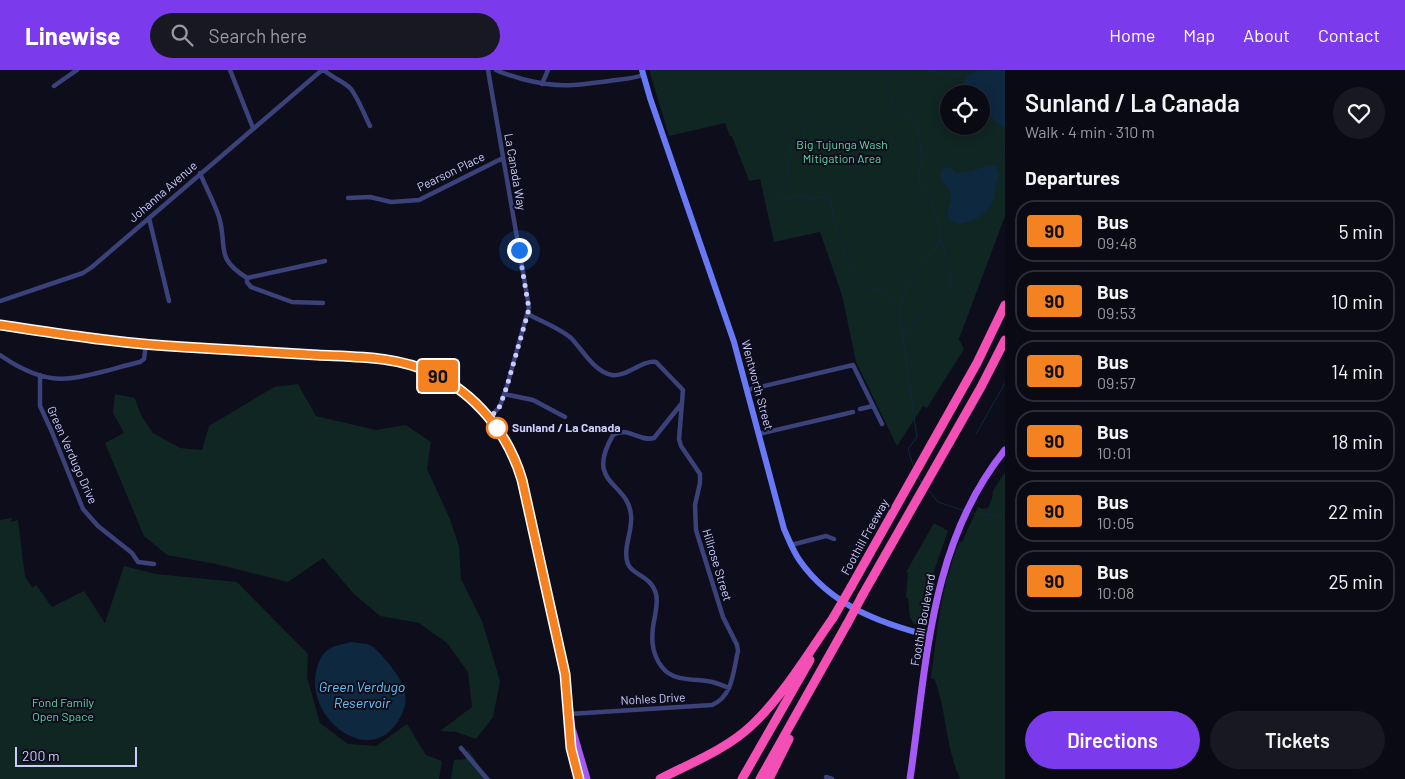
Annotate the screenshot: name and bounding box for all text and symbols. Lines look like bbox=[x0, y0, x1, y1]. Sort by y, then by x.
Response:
search box bbox=[150, 13, 500, 58]
text: Linewise bbox=[25, 21, 120, 50]
icon: search bbox=[168, 21, 196, 49]
text: Search here bbox=[208, 24, 307, 47]
text: Home bbox=[1109, 24, 1155, 46]
text: Map bbox=[1183, 24, 1215, 46]
text: About bbox=[1243, 24, 1290, 46]
text: Contact bbox=[1318, 24, 1380, 46]
map controls bbox=[940, 85, 990, 135]
button: locate bbox=[940, 85, 990, 135]
button: heart bbox=[1333, 87, 1385, 139]
text: Sunland / La Canada bbox=[1025, 88, 1240, 117]
text: Walk · 4 min · 310 m bbox=[1025, 122, 1155, 141]
street label: La Canada Way bbox=[502, 132, 530, 212]
park label: Big Tujunga Wash Mitigation Area bbox=[796, 137, 888, 165]
street label: Pearson Place bbox=[414, 149, 487, 193]
street label: Johanna Avenue bbox=[125, 158, 199, 225]
text: Departures bbox=[1025, 166, 1120, 189]
text: Bus bbox=[1097, 210, 1129, 233]
text: 90 bbox=[1045, 220, 1064, 242]
text: 5 min bbox=[1339, 220, 1383, 243]
text: 09:48 bbox=[1097, 233, 1137, 252]
your location bbox=[507, 238, 532, 263]
text: Bus bbox=[1097, 280, 1129, 303]
text: 90 bbox=[1045, 290, 1064, 312]
text: 10 min bbox=[1331, 290, 1383, 313]
text: 09:53 bbox=[1097, 303, 1136, 322]
street label: Wentworth Street bbox=[739, 338, 777, 431]
text: Bus bbox=[1097, 350, 1129, 373]
line badge: 90 bbox=[416, 360, 460, 392]
text: 90 bbox=[1045, 360, 1064, 382]
text: 14 min bbox=[1331, 360, 1383, 383]
text: 90 bbox=[428, 365, 448, 387]
text: 09:57 bbox=[1097, 373, 1136, 392]
street label: Green Verdugo Drive bbox=[45, 404, 101, 506]
marker: Sunland / La Canada bbox=[486, 417, 508, 439]
place label: Sunland / La Canada bbox=[512, 420, 621, 434]
text: Bus bbox=[1097, 420, 1129, 443]
text: 90 bbox=[1045, 430, 1064, 452]
text: 18 min bbox=[1332, 430, 1383, 453]
text: 10:01 bbox=[1097, 443, 1131, 462]
text: Bus bbox=[1097, 490, 1129, 513]
street label: Foothill Freeway bbox=[837, 496, 891, 577]
text: 90 bbox=[1045, 500, 1064, 522]
text: 22 min bbox=[1328, 500, 1383, 523]
text: 10:05 bbox=[1097, 513, 1134, 532]
street label: Hillrose Street bbox=[700, 527, 736, 602]
text: Bus bbox=[1097, 560, 1129, 583]
text: 90 bbox=[1045, 570, 1064, 592]
text: 25 min bbox=[1328, 570, 1383, 593]
street label: Foothill Boulevard bbox=[907, 573, 937, 667]
text: 10:08 bbox=[1097, 583, 1134, 602]
water label: Green Verdugo Reservoir bbox=[319, 678, 405, 711]
street label: Nohles Drive bbox=[620, 689, 686, 707]
park label: Fond Family Open Space bbox=[32, 695, 94, 723]
button: Directions bbox=[1025, 711, 1200, 769]
button: Tickets bbox=[1210, 711, 1385, 769]
scale bar bbox=[15, 744, 138, 767]
text: 200 m bbox=[22, 747, 60, 764]

